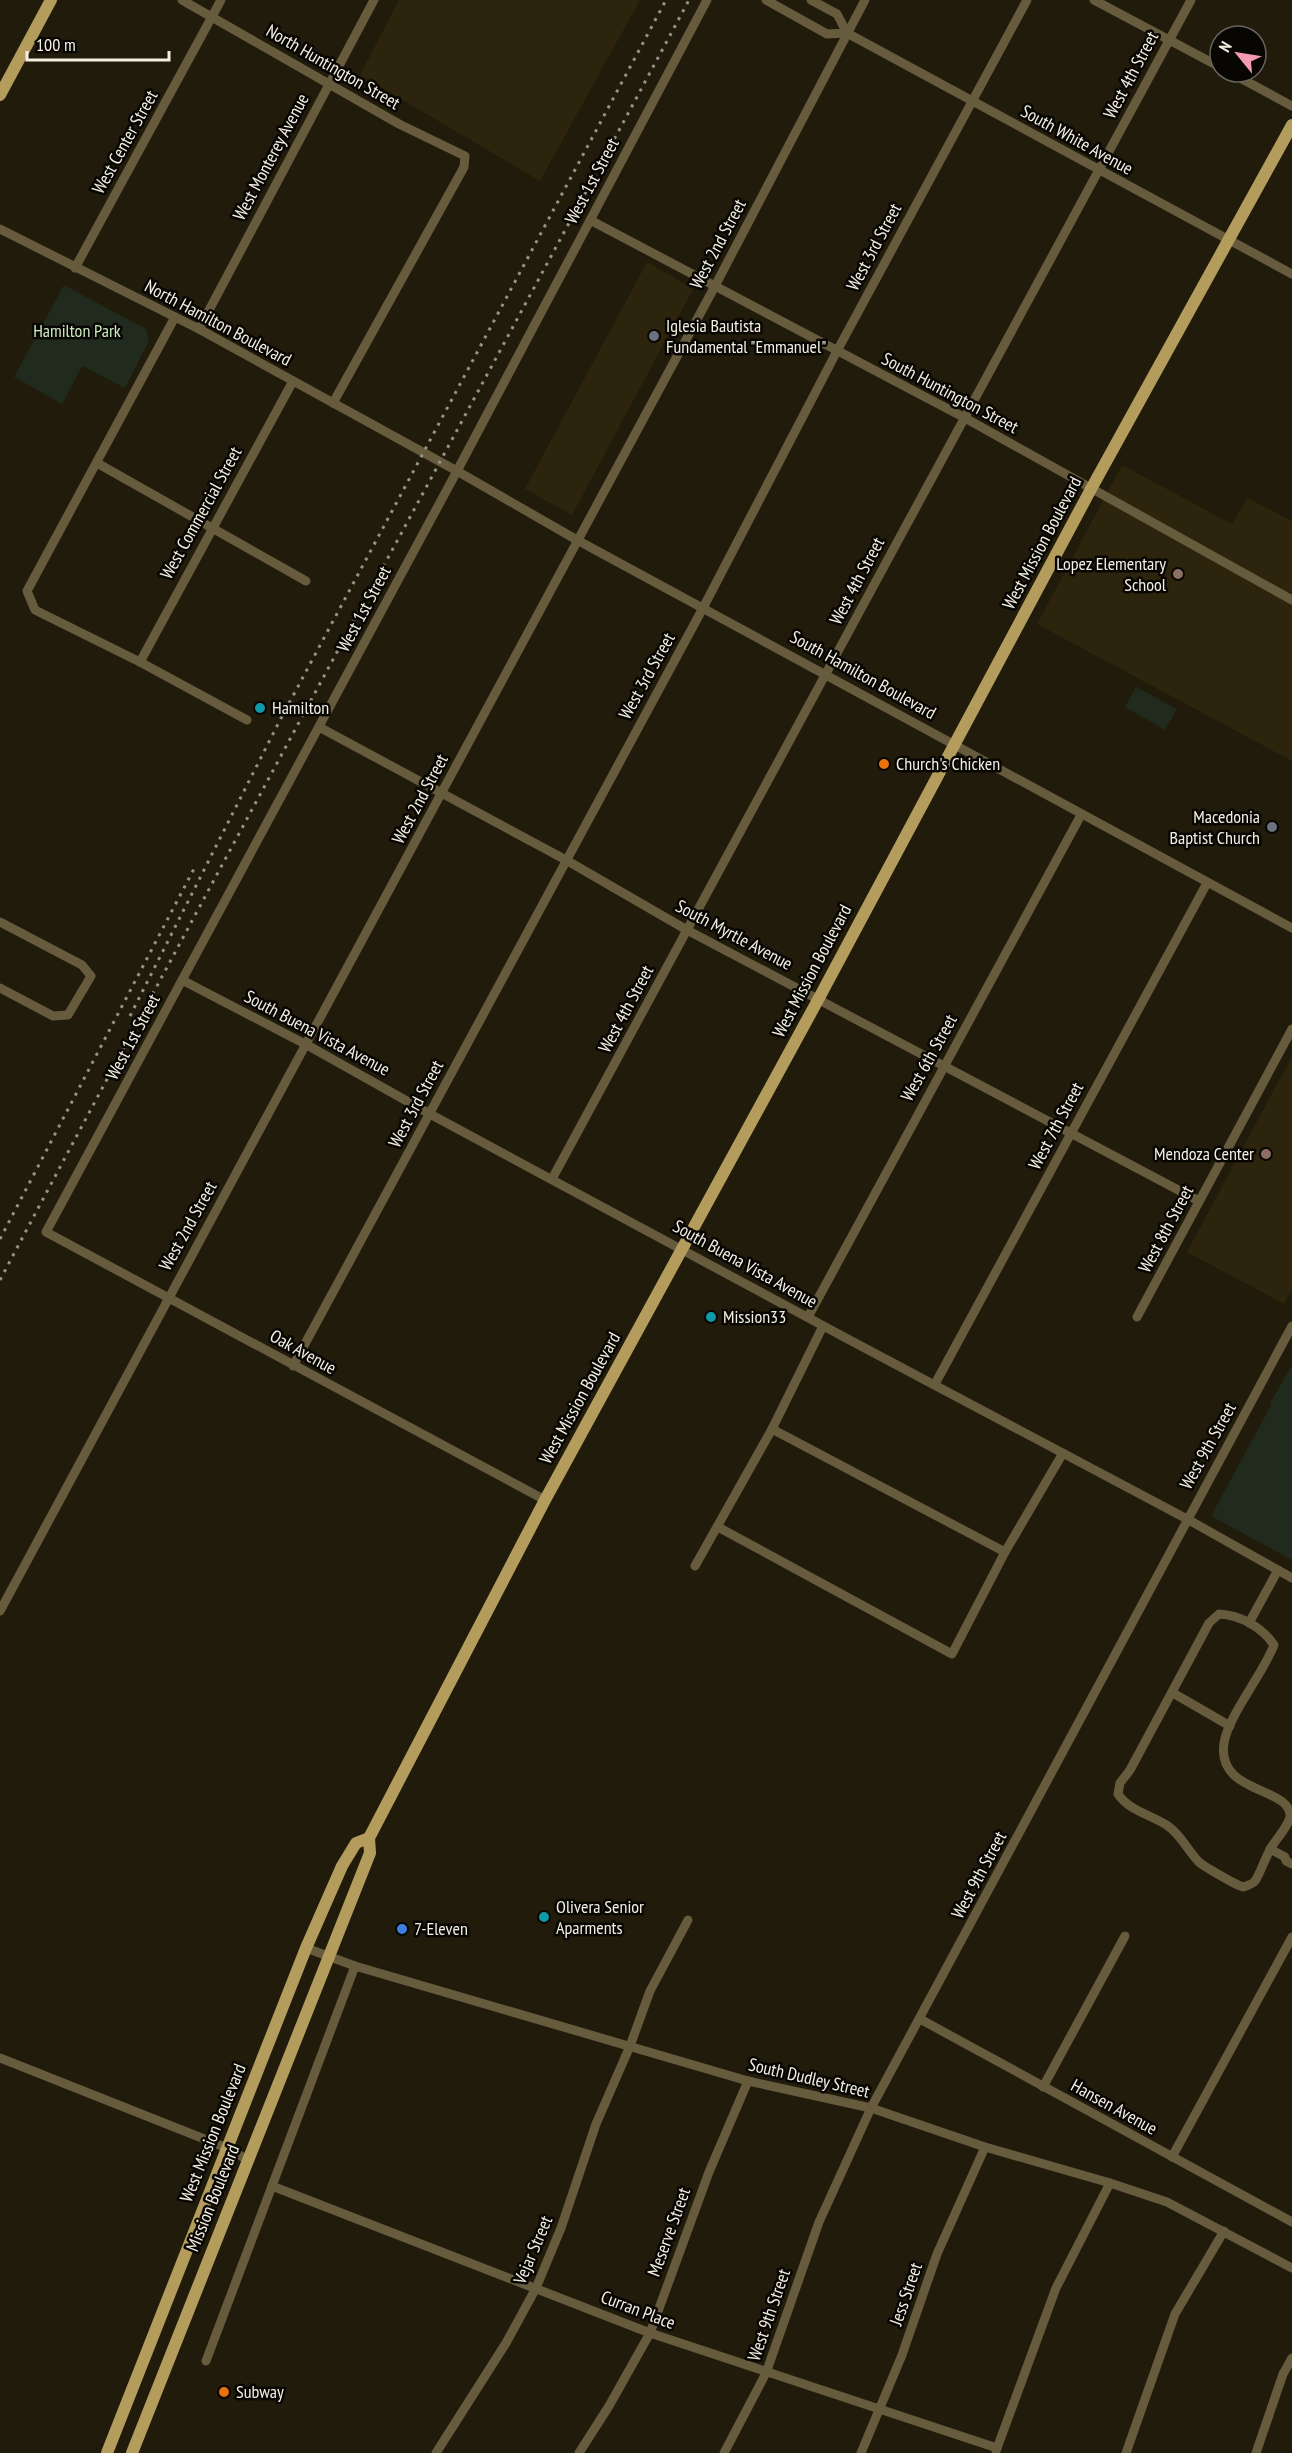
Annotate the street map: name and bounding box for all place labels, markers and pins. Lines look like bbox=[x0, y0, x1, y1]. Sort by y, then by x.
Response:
place label: Iglesia Bautista Fundamental "Emmanuel" bbox=[666, 314, 826, 358]
marker: Iglesia Bautista Fundamental "Emmanuel" bbox=[647, 329, 661, 343]
place label: Lopez Elementary School bbox=[1056, 552, 1167, 596]
marker: Lopez Elementary School bbox=[1171, 567, 1185, 581]
place label: Hamilton bbox=[272, 696, 329, 719]
marker: Hamilton bbox=[253, 701, 267, 715]
place label: Church's Chicken bbox=[896, 752, 1000, 775]
marker: Church's Chicken bbox=[877, 757, 891, 771]
place label: Macedonia Baptist Church bbox=[1170, 805, 1260, 849]
marker: Macedonia Baptist Church bbox=[1265, 820, 1279, 834]
place label: Mendoza Center bbox=[1154, 1142, 1254, 1165]
marker: Mendoza Center bbox=[1259, 1147, 1273, 1161]
place label: Mission33 bbox=[723, 1305, 786, 1328]
marker: Mission33 bbox=[704, 1310, 718, 1324]
place label: Olivera Senior Aparments bbox=[556, 1895, 644, 1939]
marker: Olivera Senior Aparments bbox=[537, 1910, 551, 1924]
place label: 7-Eleven bbox=[414, 1917, 468, 1940]
marker: 7-Eleven bbox=[395, 1922, 409, 1936]
place label: Subway bbox=[236, 2380, 284, 2403]
marker: Subway bbox=[217, 2385, 231, 2399]

